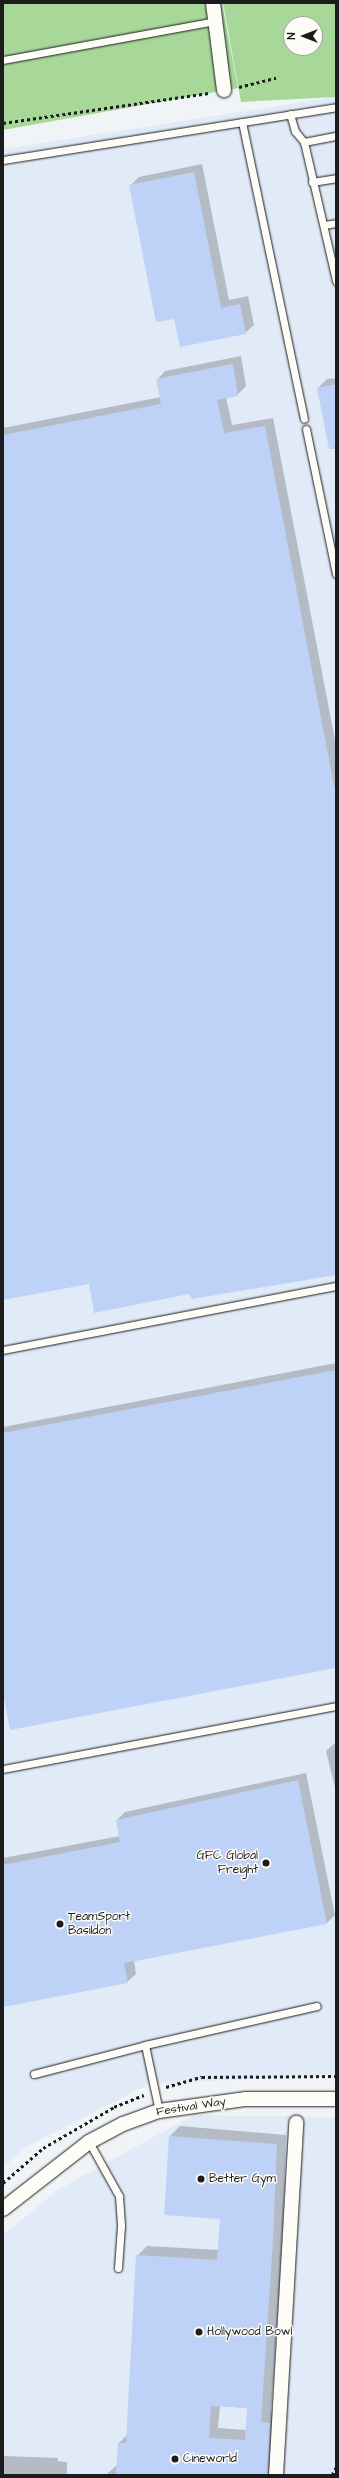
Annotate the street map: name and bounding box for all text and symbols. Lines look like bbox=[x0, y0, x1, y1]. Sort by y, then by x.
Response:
north arrow bbox=[283, 16, 323, 56]
text: N bbox=[284, 33, 299, 39]
place label: GFC Global Freight bbox=[196, 1849, 258, 1877]
marker: GFC Global Freight bbox=[261, 1858, 271, 1868]
place label: TeamSport Basildon bbox=[68, 1910, 130, 1938]
marker: TeamSport Basildon bbox=[55, 1919, 65, 1929]
street label: Festival Way bbox=[155, 2094, 227, 2120]
place label: Better Gym bbox=[209, 2172, 276, 2186]
marker: Better Gym bbox=[196, 2174, 206, 2184]
place label: Hollywood Bowl bbox=[207, 2325, 292, 2339]
marker: Hollywood Bowl bbox=[194, 2327, 204, 2337]
place label: Cineworld bbox=[183, 2452, 237, 2466]
marker: Cineworld bbox=[170, 2454, 180, 2464]

